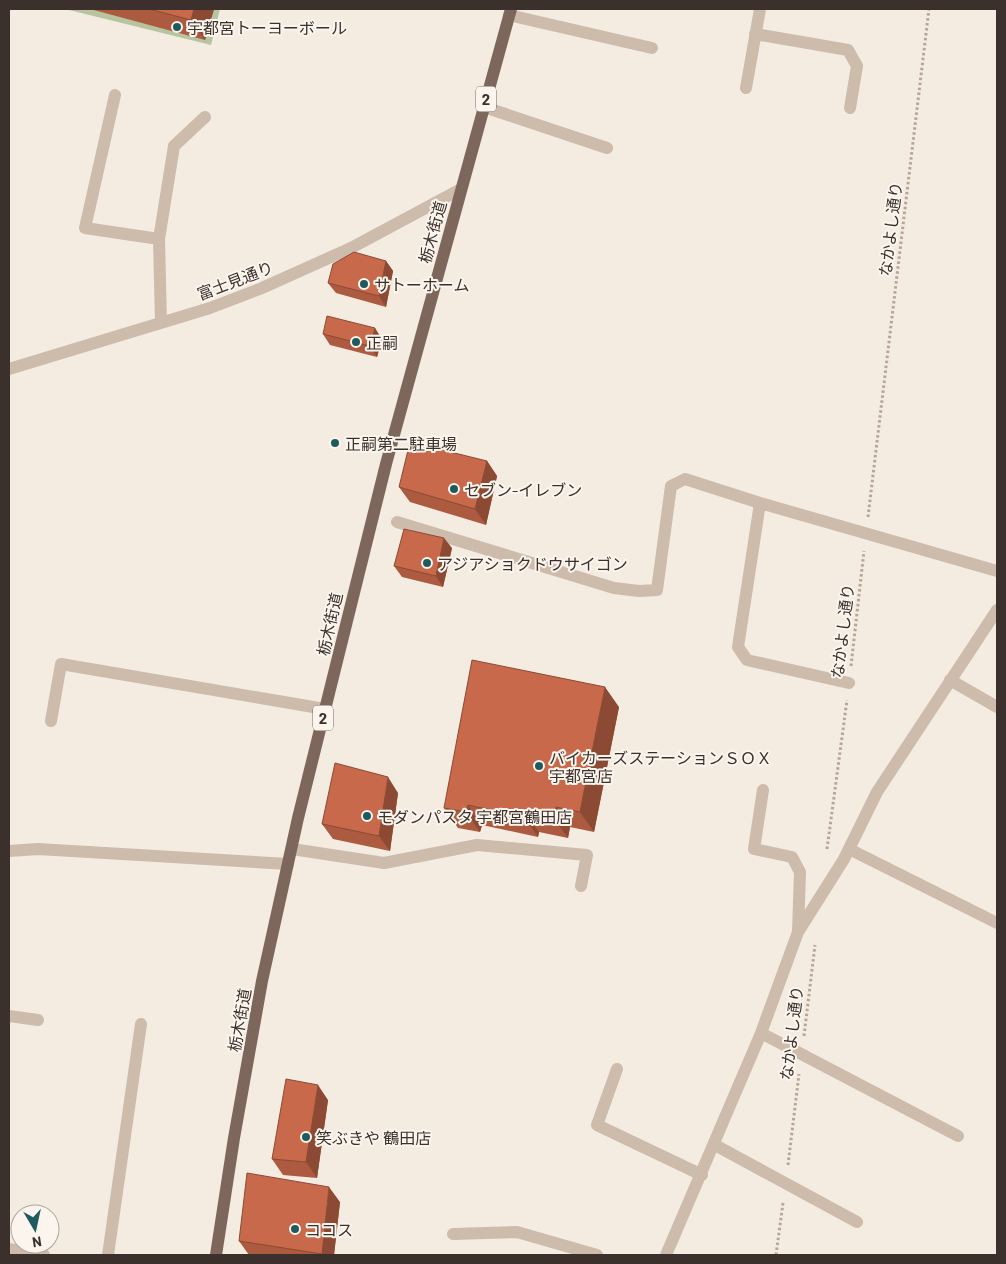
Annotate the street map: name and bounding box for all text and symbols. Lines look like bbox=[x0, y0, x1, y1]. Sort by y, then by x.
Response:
place label: 宇都宮トーヨーボール bbox=[187, 18, 347, 37]
marker: 宇都宮トーヨーボール bbox=[171, 21, 183, 33]
road number: 2 bbox=[476, 86, 496, 112]
street label: なかよし通り bbox=[875, 181, 905, 277]
street label: 栃木街道 bbox=[415, 199, 449, 265]
street label: 富士見通り bbox=[194, 257, 276, 303]
place label: サトーホーム bbox=[374, 275, 470, 294]
marker: サトーホーム bbox=[358, 278, 370, 290]
place label: 正嗣 bbox=[366, 333, 398, 352]
marker: 正嗣 bbox=[350, 336, 362, 348]
place label: 正嗣第二駐車場 bbox=[345, 434, 457, 453]
marker: 正嗣第二駐車場 bbox=[329, 437, 341, 449]
place label: セブン-イレブン bbox=[464, 480, 582, 499]
marker: セブン-イレブン bbox=[448, 483, 460, 495]
place label: アジアショクドウサイゴン bbox=[437, 554, 628, 573]
marker: アジアショクドウサイゴン bbox=[421, 557, 433, 569]
street label: なかよし通り bbox=[827, 583, 857, 679]
street label: 栃木街道 bbox=[313, 591, 345, 657]
road number: 2 bbox=[313, 706, 333, 730]
place label: バイカーズステーションＳＯＸ 宇都宮店 bbox=[549, 748, 772, 785]
marker: バイカーズステーションＳＯＸ 宇都宮店 bbox=[533, 760, 545, 772]
place label: モダンパスタ 宇都宮鶴田店 bbox=[377, 807, 572, 826]
marker: モダンパスタ 宇都宮鶴田店 bbox=[361, 810, 373, 822]
street label: なかよし通り bbox=[776, 985, 806, 1081]
street label: 栃木街道 bbox=[224, 987, 254, 1053]
place label: 笑ぶきや 鶴田店 bbox=[316, 1128, 431, 1147]
marker: 笑ぶきや 鶴田店 bbox=[300, 1131, 312, 1143]
north arrow bbox=[10, 1204, 60, 1254]
place label: ココス bbox=[305, 1220, 353, 1239]
marker: ココス bbox=[289, 1223, 301, 1235]
text: N bbox=[31, 1233, 43, 1251]

